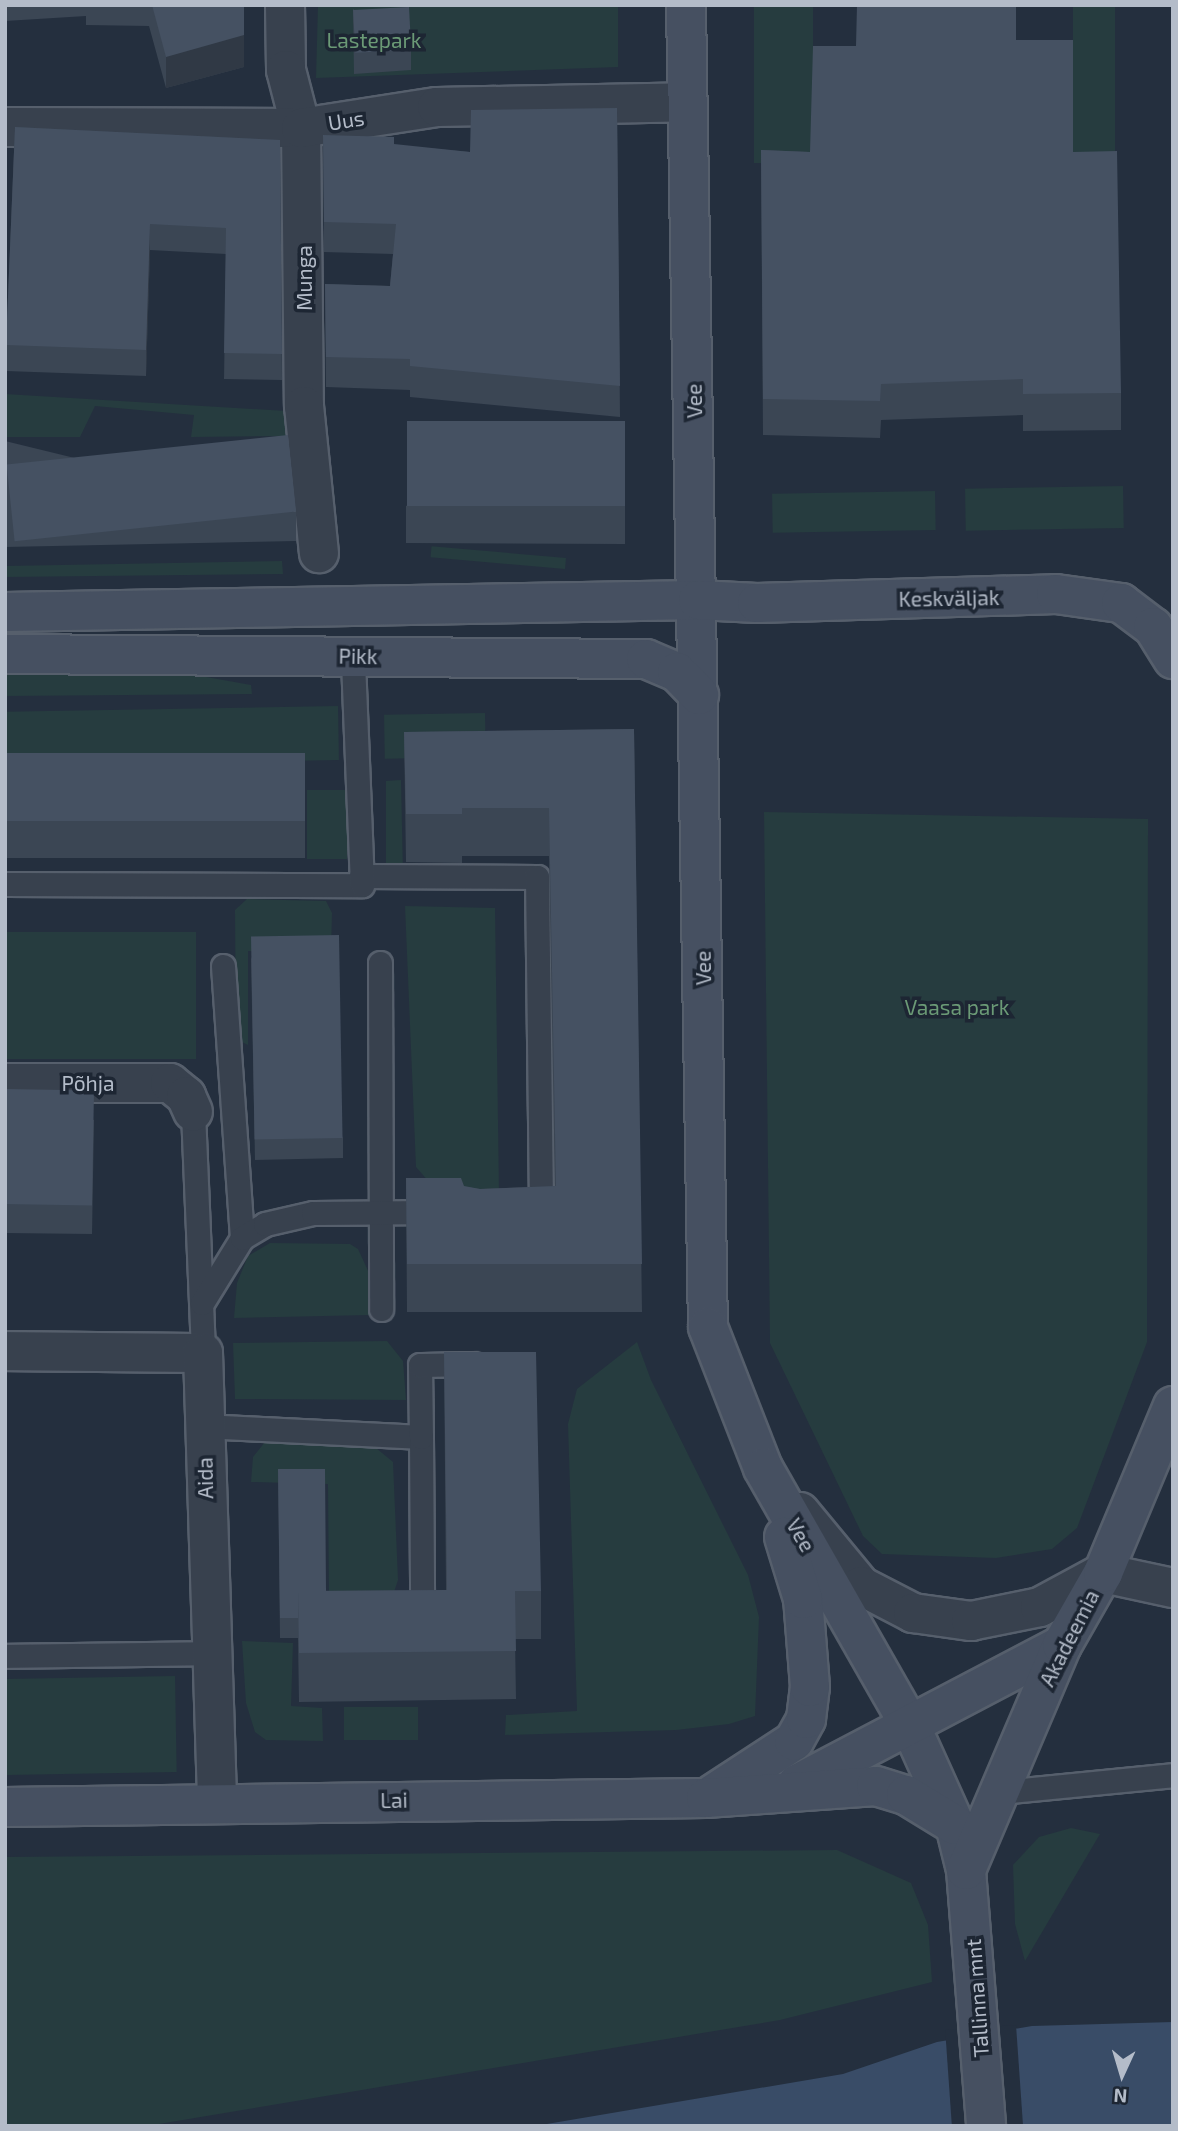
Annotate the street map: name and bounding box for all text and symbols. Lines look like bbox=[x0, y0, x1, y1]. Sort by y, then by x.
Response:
park label: Lastepark bbox=[326, 27, 422, 53]
street label: Uus bbox=[326, 105, 366, 135]
street label: Munga bbox=[291, 245, 317, 311]
street label: Vee bbox=[681, 384, 707, 418]
street label: Keskväljak bbox=[898, 585, 1000, 611]
street label: Pikk bbox=[338, 643, 378, 669]
street label: Vee bbox=[690, 951, 716, 985]
park label: Vaasa park bbox=[905, 994, 1009, 1020]
street label: Põhja bbox=[61, 1070, 115, 1096]
street label: Aida bbox=[192, 1457, 218, 1499]
street label: Vee bbox=[781, 1514, 821, 1556]
street label: Akadeemia bbox=[1034, 1586, 1104, 1690]
street label: Lai bbox=[380, 1787, 408, 1813]
street label: Tallinna mnt bbox=[960, 1938, 994, 2058]
north arrow bbox=[1087, 2040, 1157, 2110]
text: N bbox=[1113, 2084, 1128, 2108]

